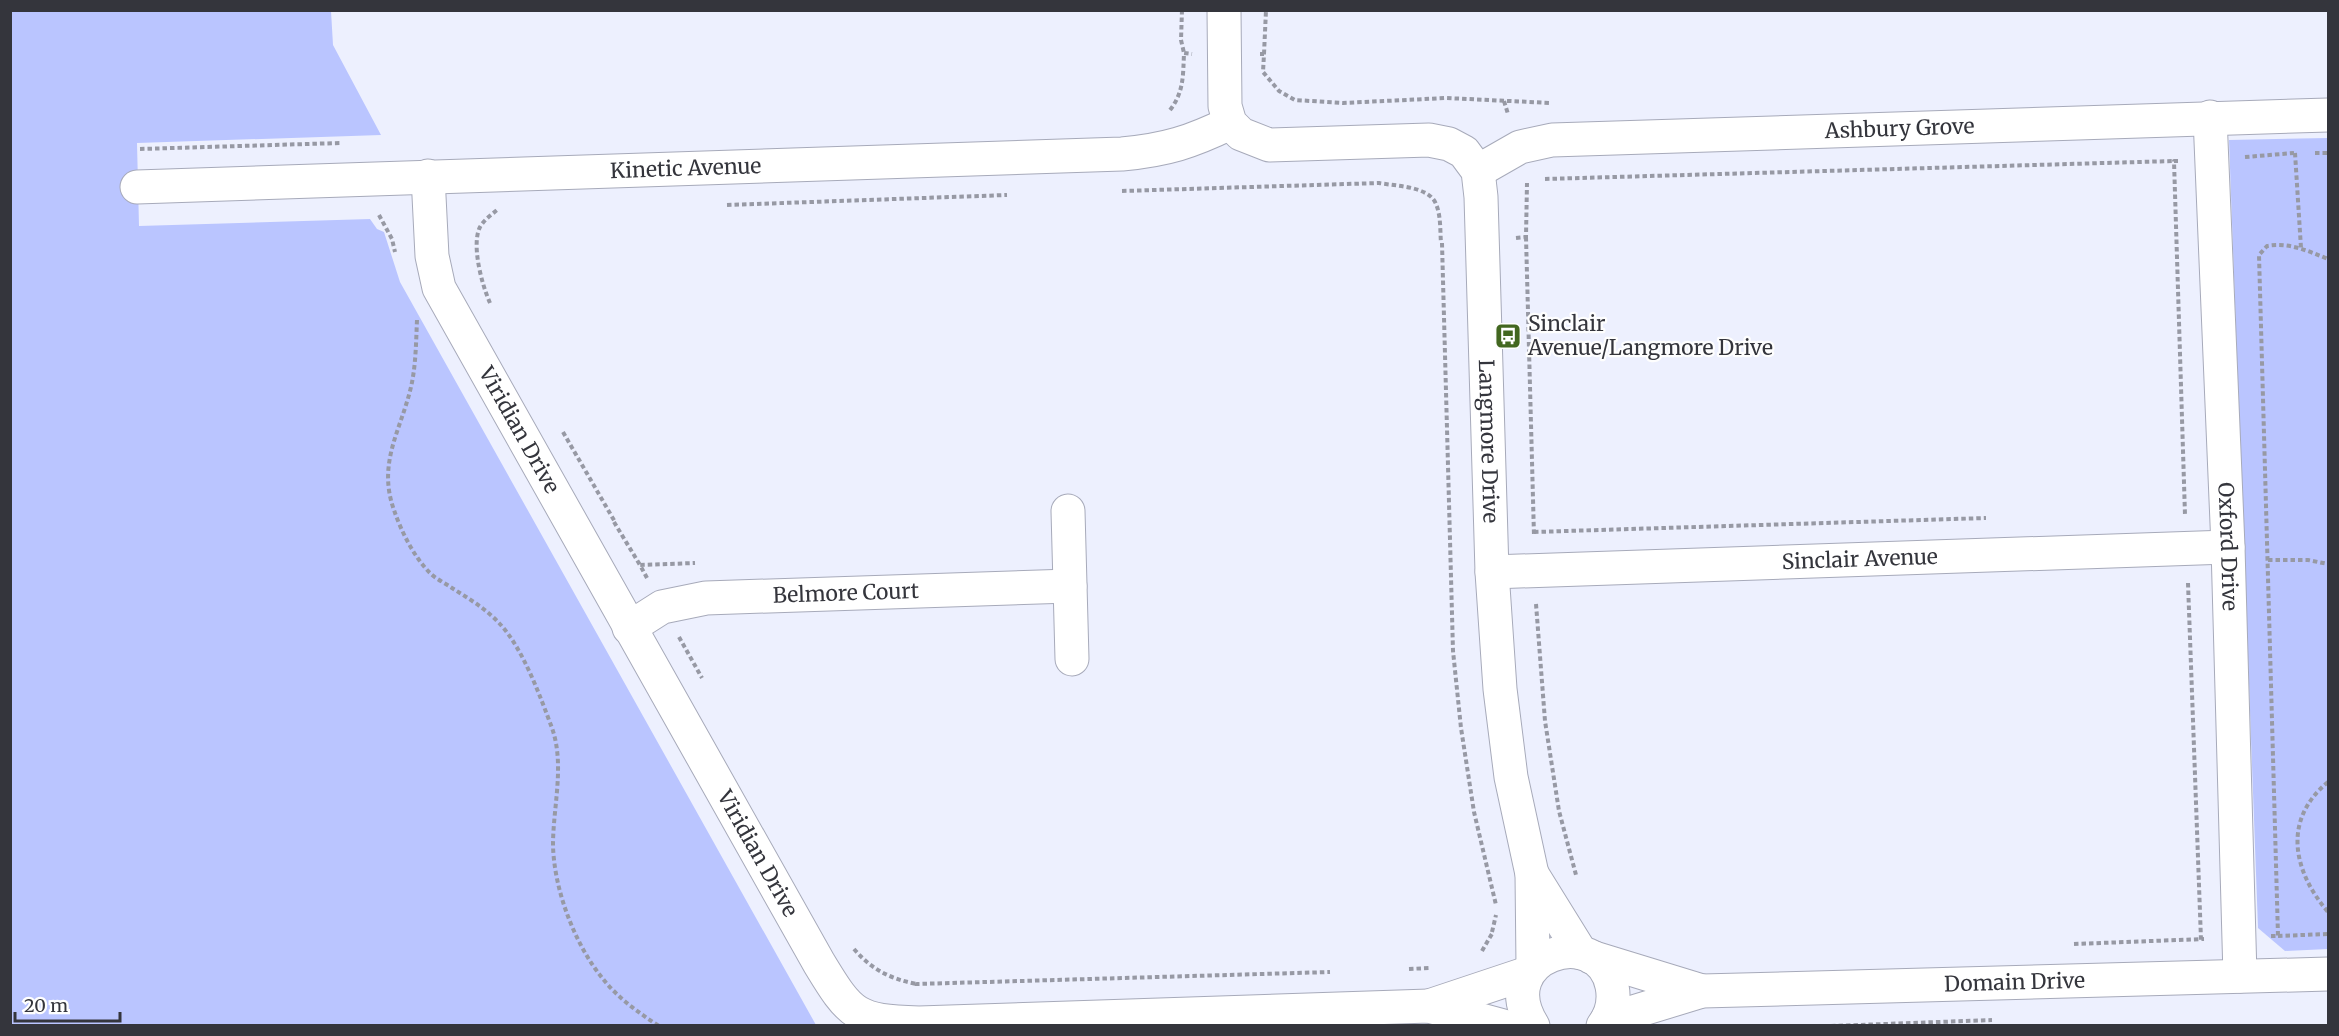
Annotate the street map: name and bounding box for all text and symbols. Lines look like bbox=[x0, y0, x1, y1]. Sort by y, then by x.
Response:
street label: Ashbury Grove bbox=[1823, 112, 1975, 144]
street label: Kinetic Avenue bbox=[610, 152, 762, 184]
place label: Sinclair Avenue/Langmore Drive bbox=[1527, 310, 1773, 361]
bus stop icon: Sinclair Avenue/Langmore Drive bbox=[1493, 321, 1523, 351]
street label: Langmore Drive bbox=[1473, 359, 1505, 524]
street label: Viridian Drive bbox=[473, 361, 566, 498]
street label: Oxford Drive bbox=[2212, 482, 2244, 611]
street label: Sinclair Avenue bbox=[1781, 543, 1938, 575]
street label: Belmore Court bbox=[772, 577, 919, 609]
street label: Viridian Drive bbox=[711, 784, 804, 922]
street label: Domain Drive bbox=[1944, 967, 2085, 997]
scale bar bbox=[15, 985, 120, 1023]
text: 20 m bbox=[24, 994, 68, 1017]

